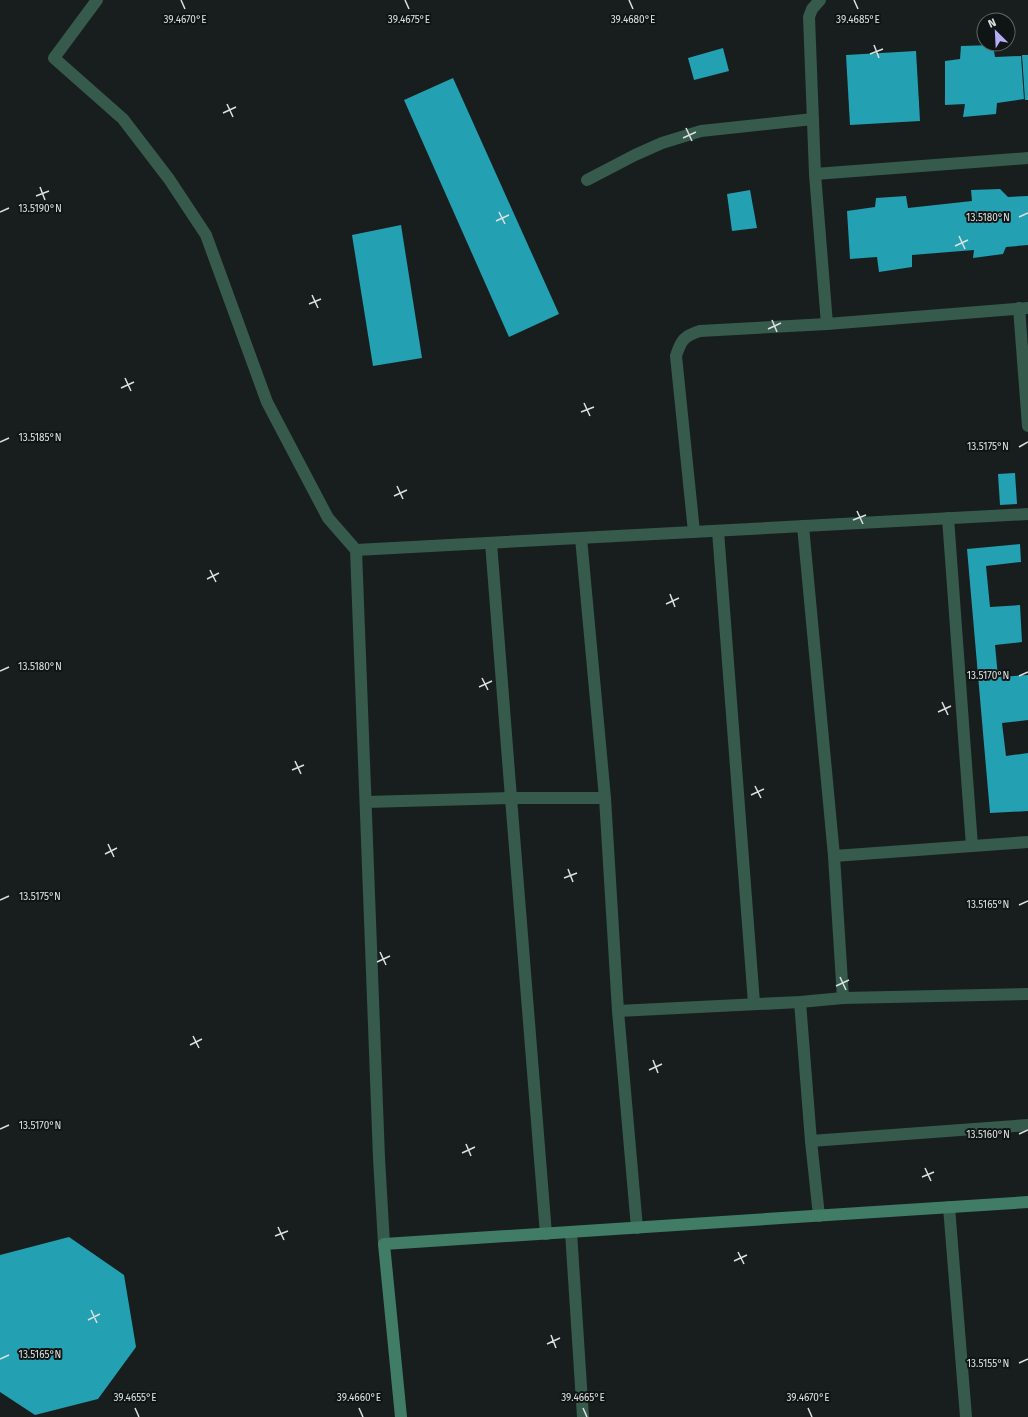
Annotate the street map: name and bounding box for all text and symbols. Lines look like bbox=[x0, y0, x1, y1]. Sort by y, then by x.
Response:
north arrow bbox=[976, 12, 1016, 52]
text: 39.4670°E bbox=[163, 14, 207, 26]
text: 39.4675°E bbox=[388, 14, 430, 26]
text: 39.4680°E bbox=[611, 14, 655, 26]
text: 39.4685°E bbox=[836, 14, 880, 26]
text: N bbox=[986, 16, 998, 31]
text: 13.5190°N bbox=[18, 203, 62, 215]
text: 13.5180°N bbox=[966, 212, 1010, 224]
text: 13.5185°N bbox=[18, 432, 62, 444]
text: 13.5175°N bbox=[967, 441, 1009, 453]
text: 13.5180°N bbox=[18, 661, 62, 673]
text: 13.5170°N bbox=[967, 670, 1009, 682]
text: 13.5175°N bbox=[19, 891, 61, 903]
text: 13.5165°N bbox=[967, 899, 1009, 911]
text: 13.5170°N bbox=[19, 1120, 61, 1132]
text: 13.5160°N bbox=[966, 1129, 1010, 1141]
text: 13.5165°N bbox=[19, 1349, 61, 1361]
text: 13.5155°N bbox=[967, 1358, 1009, 1370]
text: 39.4655°E bbox=[113, 1392, 157, 1404]
text: 39.4660°E bbox=[337, 1392, 381, 1404]
text: 39.4665°E bbox=[561, 1392, 605, 1404]
text: 39.4670°E bbox=[786, 1392, 830, 1404]

